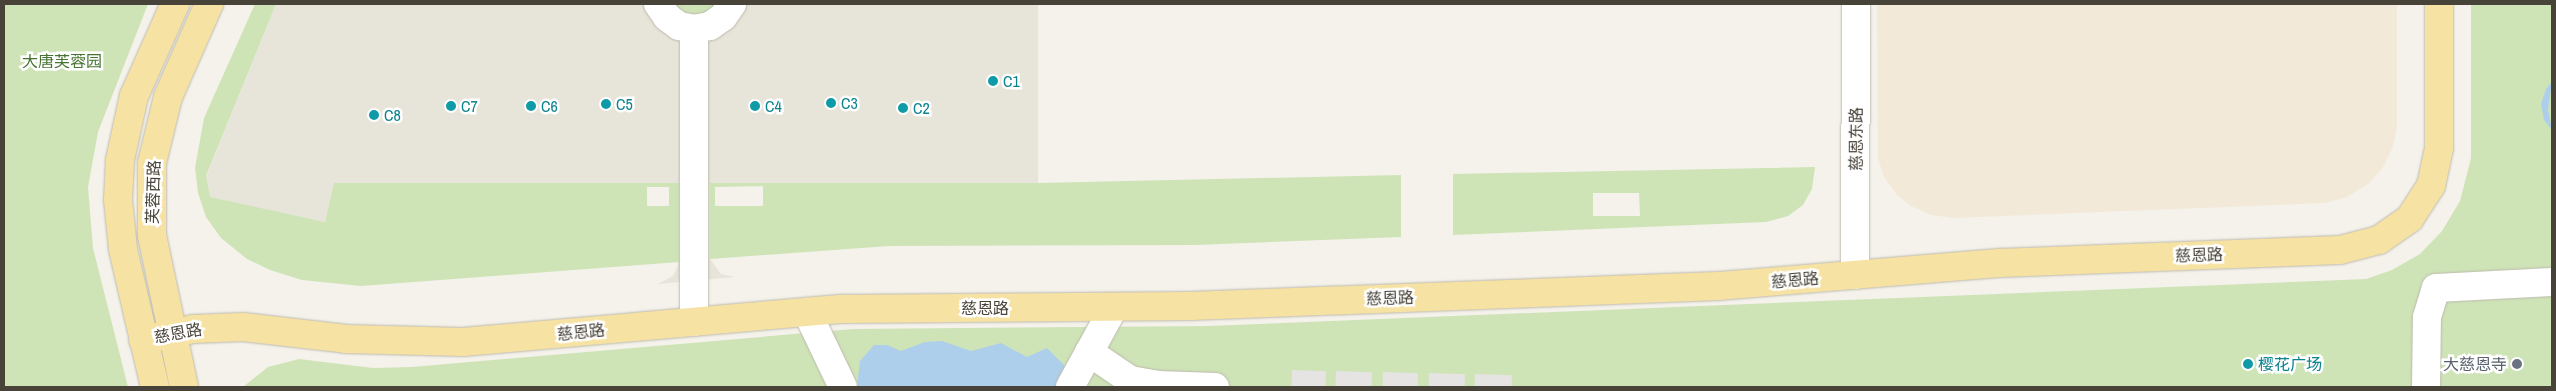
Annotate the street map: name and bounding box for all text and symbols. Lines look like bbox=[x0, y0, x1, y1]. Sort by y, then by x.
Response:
park label: 大唐芙蓉园 bbox=[22, 51, 102, 71]
place label: C1 bbox=[1003, 71, 1020, 91]
marker: C1 bbox=[987, 75, 999, 87]
place label: C3 bbox=[841, 93, 858, 113]
place label: C5 bbox=[616, 94, 633, 114]
place label: C7 bbox=[461, 96, 478, 116]
place label: C6 bbox=[541, 96, 558, 116]
place label: C4 bbox=[765, 96, 782, 116]
marker: C3 bbox=[825, 97, 837, 109]
marker: C5 bbox=[600, 98, 612, 110]
place label: C2 bbox=[913, 98, 930, 118]
marker: C7 bbox=[445, 100, 457, 112]
marker: C6 bbox=[525, 100, 537, 112]
marker: C4 bbox=[749, 100, 761, 112]
marker: C2 bbox=[897, 102, 909, 114]
place label: C8 bbox=[384, 105, 401, 125]
street label: 慈恩东路 bbox=[1846, 107, 1866, 171]
marker: C8 bbox=[368, 109, 380, 121]
street label: 芙蓉西路 bbox=[142, 160, 164, 224]
street label: 慈恩路 bbox=[2175, 245, 2223, 265]
street label: 慈恩路 bbox=[1770, 268, 1820, 292]
street label: 慈恩路 bbox=[1366, 288, 1414, 308]
street label: 慈恩路 bbox=[961, 298, 1009, 318]
street label: 慈恩路 bbox=[153, 319, 203, 347]
street label: 慈恩路 bbox=[556, 320, 606, 344]
place label: 樱花广场 bbox=[2258, 354, 2322, 374]
place label: 大慈恩寺 bbox=[2443, 354, 2507, 374]
marker: 樱花广场 bbox=[2242, 358, 2254, 370]
marker: 大慈恩寺 bbox=[2511, 358, 2523, 370]

